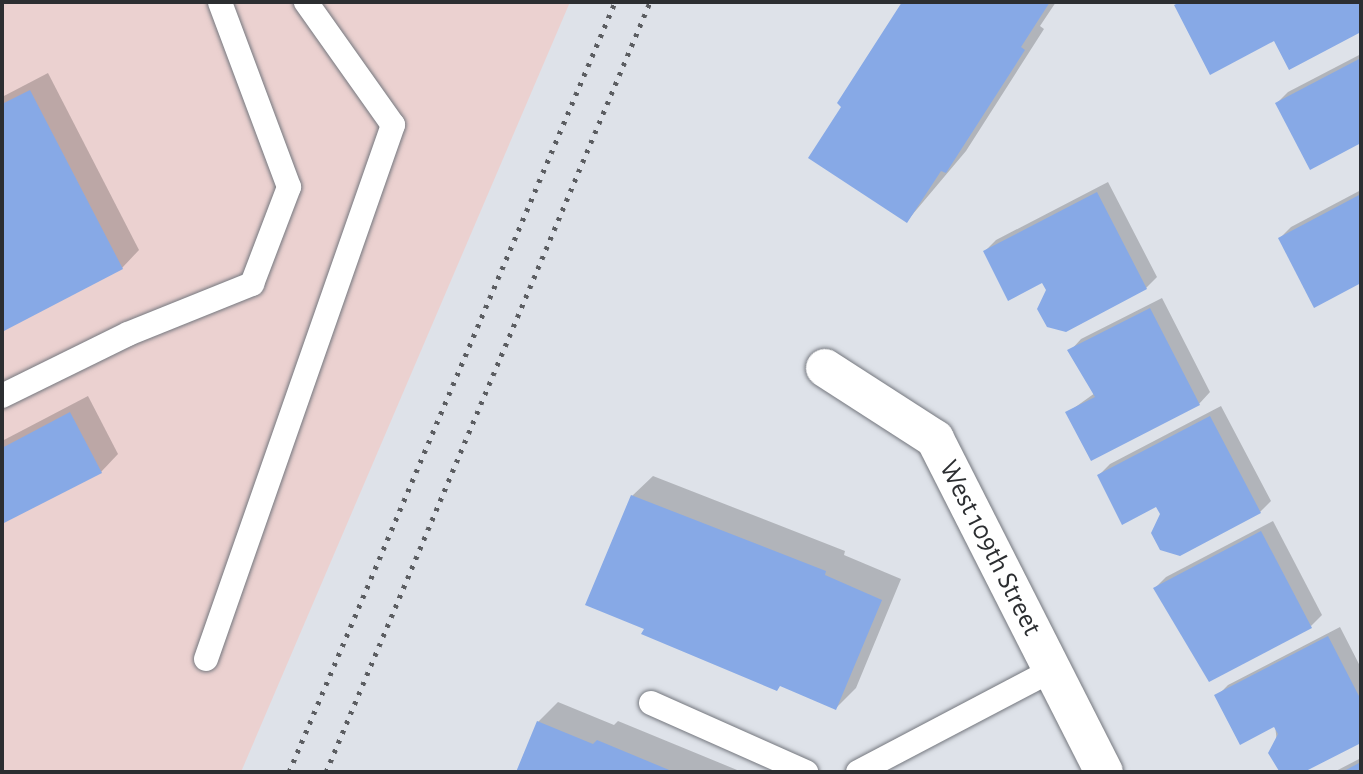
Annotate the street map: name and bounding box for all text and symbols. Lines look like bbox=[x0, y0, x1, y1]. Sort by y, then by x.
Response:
street label: West 109th Street bbox=[931, 455, 1049, 641]

